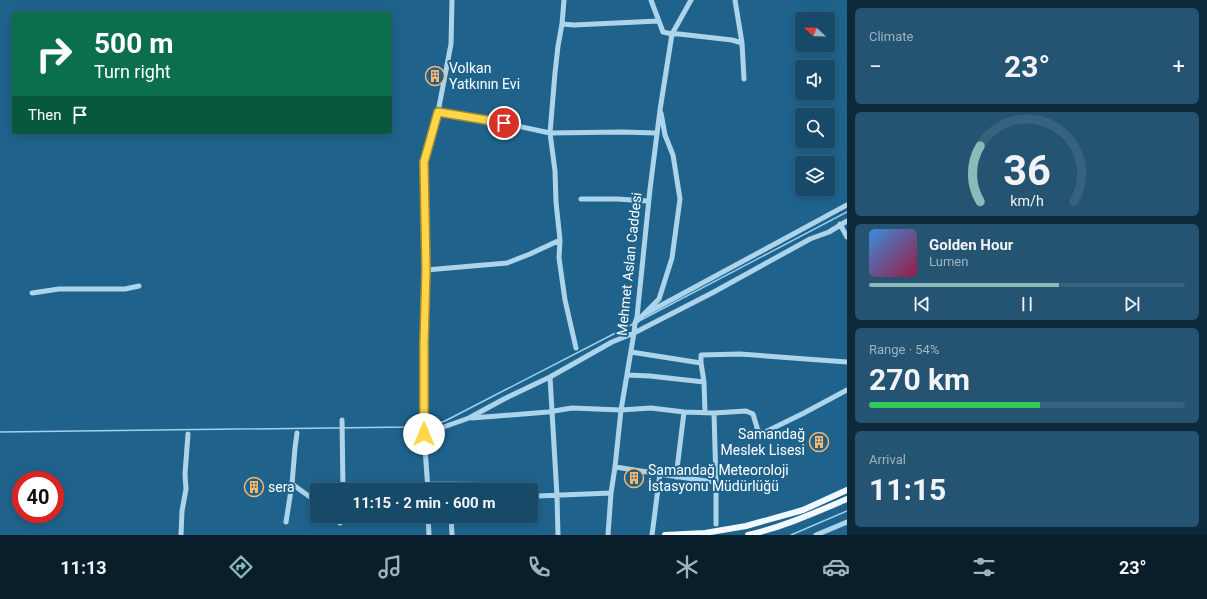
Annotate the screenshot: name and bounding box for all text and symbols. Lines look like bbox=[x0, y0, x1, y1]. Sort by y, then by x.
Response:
north arrow bbox=[795, 12, 835, 52]
map controls bbox=[795, 12, 835, 196]
text: 500 m bbox=[94, 27, 173, 60]
icon: right bbox=[28, 28, 80, 80]
text: Climate bbox=[869, 29, 913, 44]
text: 23° bbox=[1004, 49, 1050, 84]
text: − bbox=[869, 54, 882, 79]
text: + bbox=[1173, 54, 1185, 79]
place label: Volkan Yatkının Evi bbox=[449, 60, 520, 92]
button: sound bbox=[795, 60, 835, 100]
text: Turn right bbox=[94, 61, 171, 82]
building icon: Volkan Yatkının Evi bbox=[424, 65, 446, 87]
icon: arrive bbox=[69, 104, 91, 126]
text: Then bbox=[28, 106, 61, 124]
pin bbox=[487, 106, 521, 140]
button: search bbox=[795, 108, 835, 148]
icon: arrive bbox=[493, 112, 515, 134]
text: 36 bbox=[1003, 146, 1051, 195]
button: layers bbox=[795, 156, 835, 196]
street label: Mehmet Aslan Caddesi bbox=[614, 191, 644, 337]
text: km/h bbox=[1010, 192, 1044, 208]
text: Golden Hour bbox=[929, 236, 1013, 254]
text: Lumen bbox=[929, 254, 968, 269]
icon: previous bbox=[911, 293, 933, 315]
icon: pause bbox=[1016, 293, 1038, 315]
icon: next bbox=[1121, 293, 1143, 315]
text: Range · 54% bbox=[869, 342, 939, 357]
text: 270 km bbox=[869, 362, 970, 397]
position arrow bbox=[403, 413, 445, 455]
place label: Samandağ Meslek Lisesi bbox=[721, 426, 805, 458]
building icon: Samandağ Meslek Lisesi bbox=[808, 431, 830, 453]
text: Arrival bbox=[869, 452, 906, 467]
place label: Samandağ Meteoroloji İstasyonu Müdürlüğü bbox=[648, 462, 789, 494]
building icon: Samandağ Meteoroloji İstasyonu Müdürlüğü bbox=[623, 467, 645, 489]
speed limit sign: 40 bbox=[12, 471, 64, 523]
text: 11:15 bbox=[869, 472, 946, 507]
building icon: sera bbox=[243, 476, 265, 498]
place label: sera bbox=[268, 479, 295, 495]
text: 11:15 · 2 min · 600 m bbox=[353, 494, 495, 512]
icon: directions bbox=[227, 553, 255, 581]
icon: music bbox=[376, 553, 404, 581]
icon: phone bbox=[525, 553, 553, 581]
icon: climate bbox=[673, 553, 701, 581]
icon: car bbox=[822, 553, 850, 581]
icon: filters bbox=[970, 553, 998, 581]
text: 11:13 bbox=[60, 557, 107, 578]
text: 23° bbox=[1119, 557, 1147, 578]

